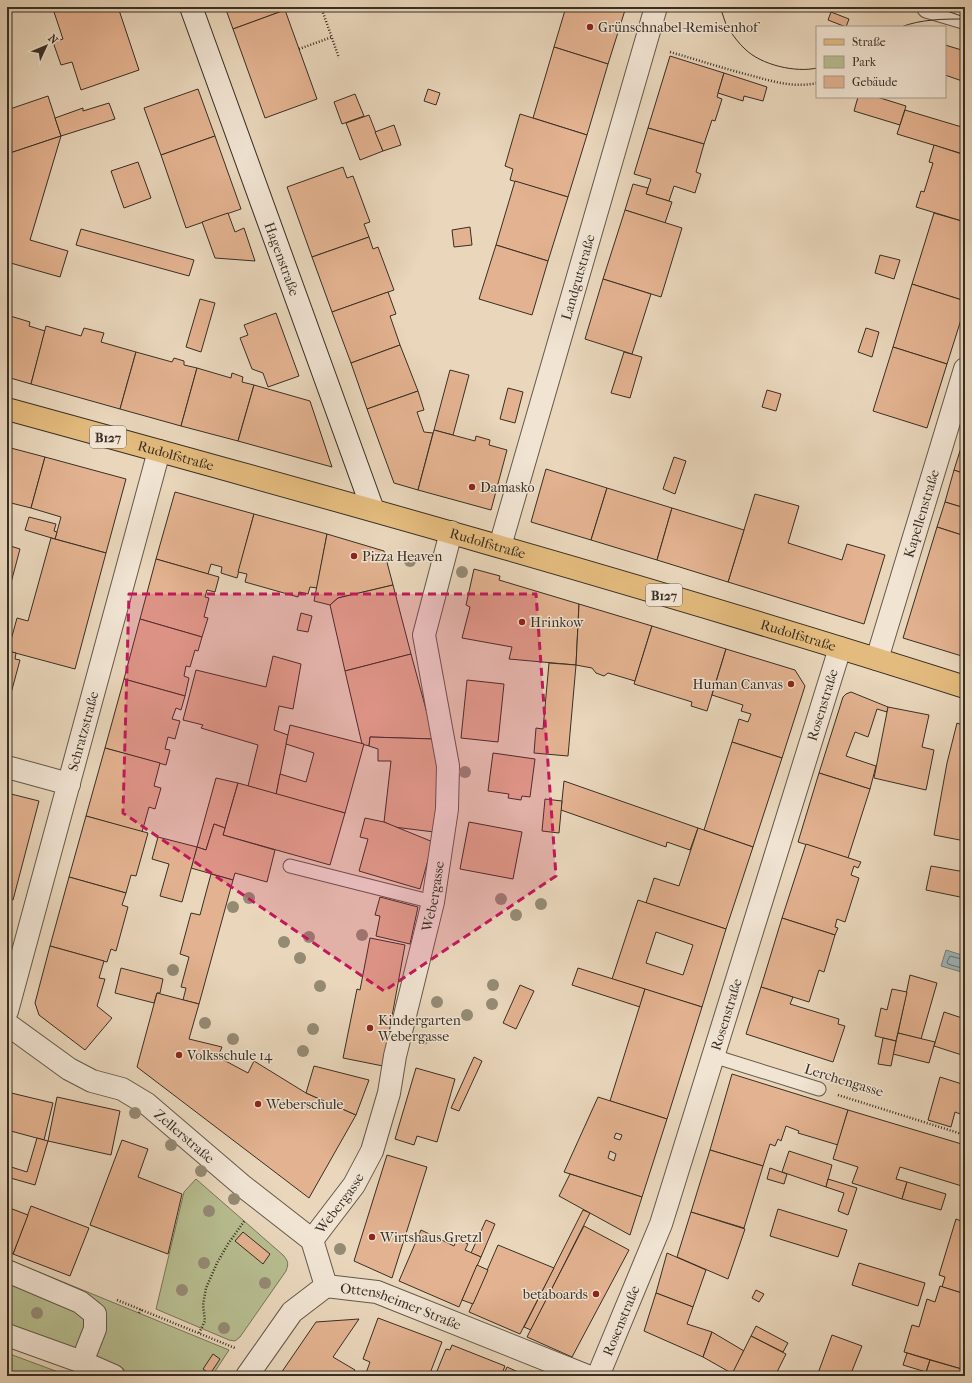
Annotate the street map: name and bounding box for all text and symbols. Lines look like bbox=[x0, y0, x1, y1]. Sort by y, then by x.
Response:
place label: Grünschnabel-Remisenhof bbox=[598, 19, 761, 36]
marker: Grünschnabel-Remisenhof bbox=[585, 22, 595, 32]
north arrow bbox=[26, 26, 66, 66]
legend bbox=[816, 26, 946, 98]
text: N bbox=[45, 32, 61, 47]
text: Straße bbox=[852, 35, 886, 49]
text: Park bbox=[852, 55, 877, 69]
text: Gebäude bbox=[852, 75, 897, 89]
street label: Hagenstraße bbox=[261, 220, 303, 299]
street label: Landgutstraße bbox=[558, 232, 599, 322]
road number: B127 bbox=[90, 426, 126, 448]
street label: Rudolfstraße bbox=[136, 437, 216, 475]
street label: Kapellenstraße bbox=[900, 467, 943, 560]
place label: Damasko bbox=[480, 479, 535, 496]
marker: Damasko bbox=[467, 482, 477, 492]
street label: Rudolfstraße bbox=[448, 525, 527, 563]
place label: Pizza Heaven bbox=[362, 548, 442, 565]
marker: Pizza Heaven bbox=[349, 551, 359, 561]
road number: B127 bbox=[646, 584, 682, 606]
place label: Hrinkow bbox=[530, 614, 584, 631]
street label: Rudolfstraße bbox=[758, 616, 838, 655]
marker: Hrinkow bbox=[517, 617, 527, 627]
street label: Rosenstraße bbox=[804, 667, 842, 743]
place label: Human Canvas bbox=[693, 676, 783, 693]
marker: Human Canvas bbox=[786, 679, 796, 689]
street label: Schratzstraße bbox=[64, 689, 102, 773]
street label: Webergasse bbox=[418, 860, 448, 934]
street label: Rosenstraße bbox=[707, 976, 746, 1053]
place label: Kindergarten Webergasse bbox=[377, 1012, 461, 1045]
marker: Kindergarten Webergasse bbox=[365, 1023, 375, 1033]
place label: Volksschule 14 bbox=[186, 1047, 273, 1064]
marker: Volksschule 14 bbox=[174, 1050, 184, 1060]
street label: Lerchengasse bbox=[802, 1060, 885, 1101]
place label: Weberschule bbox=[265, 1096, 344, 1113]
marker: Weberschule bbox=[253, 1099, 263, 1109]
street label: Zellerstraße bbox=[150, 1106, 218, 1167]
street label: Webergasse bbox=[311, 1170, 368, 1238]
place label: Wirtshaus Gretzl bbox=[379, 1229, 482, 1246]
marker: Wirtshaus Gretzl bbox=[367, 1232, 377, 1242]
street label: Ottensheimer Straße bbox=[339, 1280, 464, 1334]
street label: Rosenstraße bbox=[599, 1283, 644, 1358]
place label: betaboards bbox=[522, 1286, 588, 1303]
marker: betaboards bbox=[591, 1289, 601, 1299]

